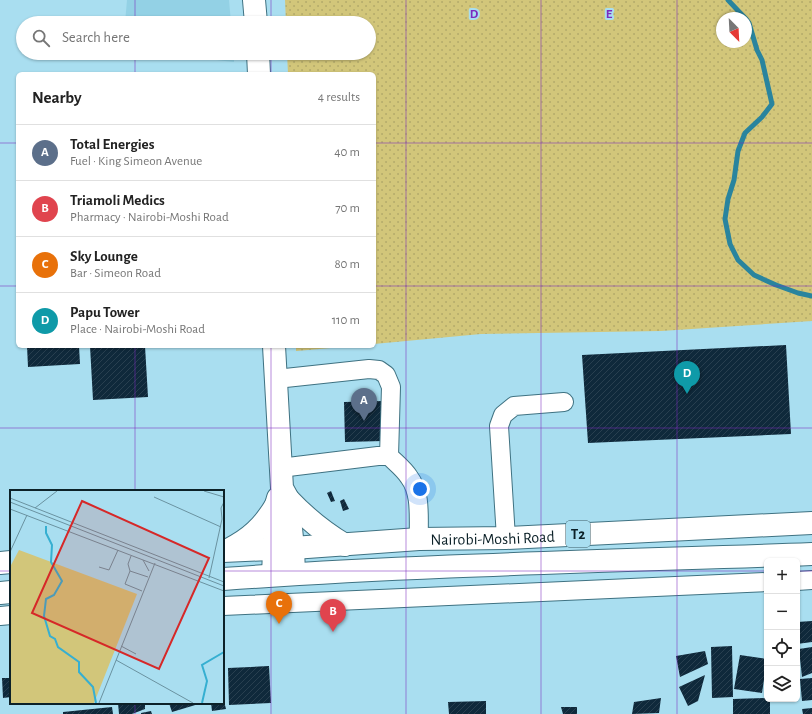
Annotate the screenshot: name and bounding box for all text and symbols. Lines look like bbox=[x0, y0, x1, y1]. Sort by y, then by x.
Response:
text: D bbox=[470, 8, 479, 21]
text: E bbox=[606, 8, 613, 21]
north arrow bbox=[716, 12, 752, 48]
search box bbox=[16, 16, 376, 60]
icon: search bbox=[30, 27, 52, 49]
text: Search here bbox=[62, 30, 130, 45]
text: Nearby bbox=[32, 89, 82, 106]
text: 4 results bbox=[318, 91, 360, 104]
text: Total Energies bbox=[70, 137, 154, 152]
text: A bbox=[41, 146, 49, 159]
text: 40 m bbox=[334, 146, 360, 159]
text: Fuel · King Simeon Avenue bbox=[70, 155, 202, 168]
text: Triamoli Medics bbox=[70, 193, 165, 208]
text: B bbox=[41, 202, 49, 215]
text: 70 m bbox=[335, 202, 360, 215]
text: Pharmacy · Nairobi-Moshi Road bbox=[70, 211, 229, 224]
text: Sky Lounge bbox=[70, 249, 138, 264]
text: C bbox=[42, 258, 48, 271]
text: 80 m bbox=[334, 258, 360, 271]
text: Bar · Simeon Road bbox=[70, 267, 161, 280]
text: Papu Tower bbox=[70, 305, 139, 320]
text: D bbox=[41, 314, 49, 327]
text: 110 m bbox=[332, 314, 360, 327]
text: Place · Nairobi-Moshi Road bbox=[70, 323, 205, 336]
pin: D bbox=[674, 361, 700, 394]
pin: A bbox=[351, 388, 377, 421]
your location bbox=[410, 479, 430, 499]
inset map bbox=[10, 490, 224, 704]
road number: T2 bbox=[566, 521, 590, 547]
street label: Nairobi-Moshi Road bbox=[430, 529, 555, 548]
map controls bbox=[764, 558, 800, 702]
button: + bbox=[764, 558, 800, 594]
pin: C bbox=[266, 591, 292, 624]
button: − bbox=[764, 594, 800, 630]
pin: B bbox=[320, 599, 346, 632]
button: locate bbox=[764, 630, 800, 666]
button: layers bbox=[764, 666, 800, 702]

